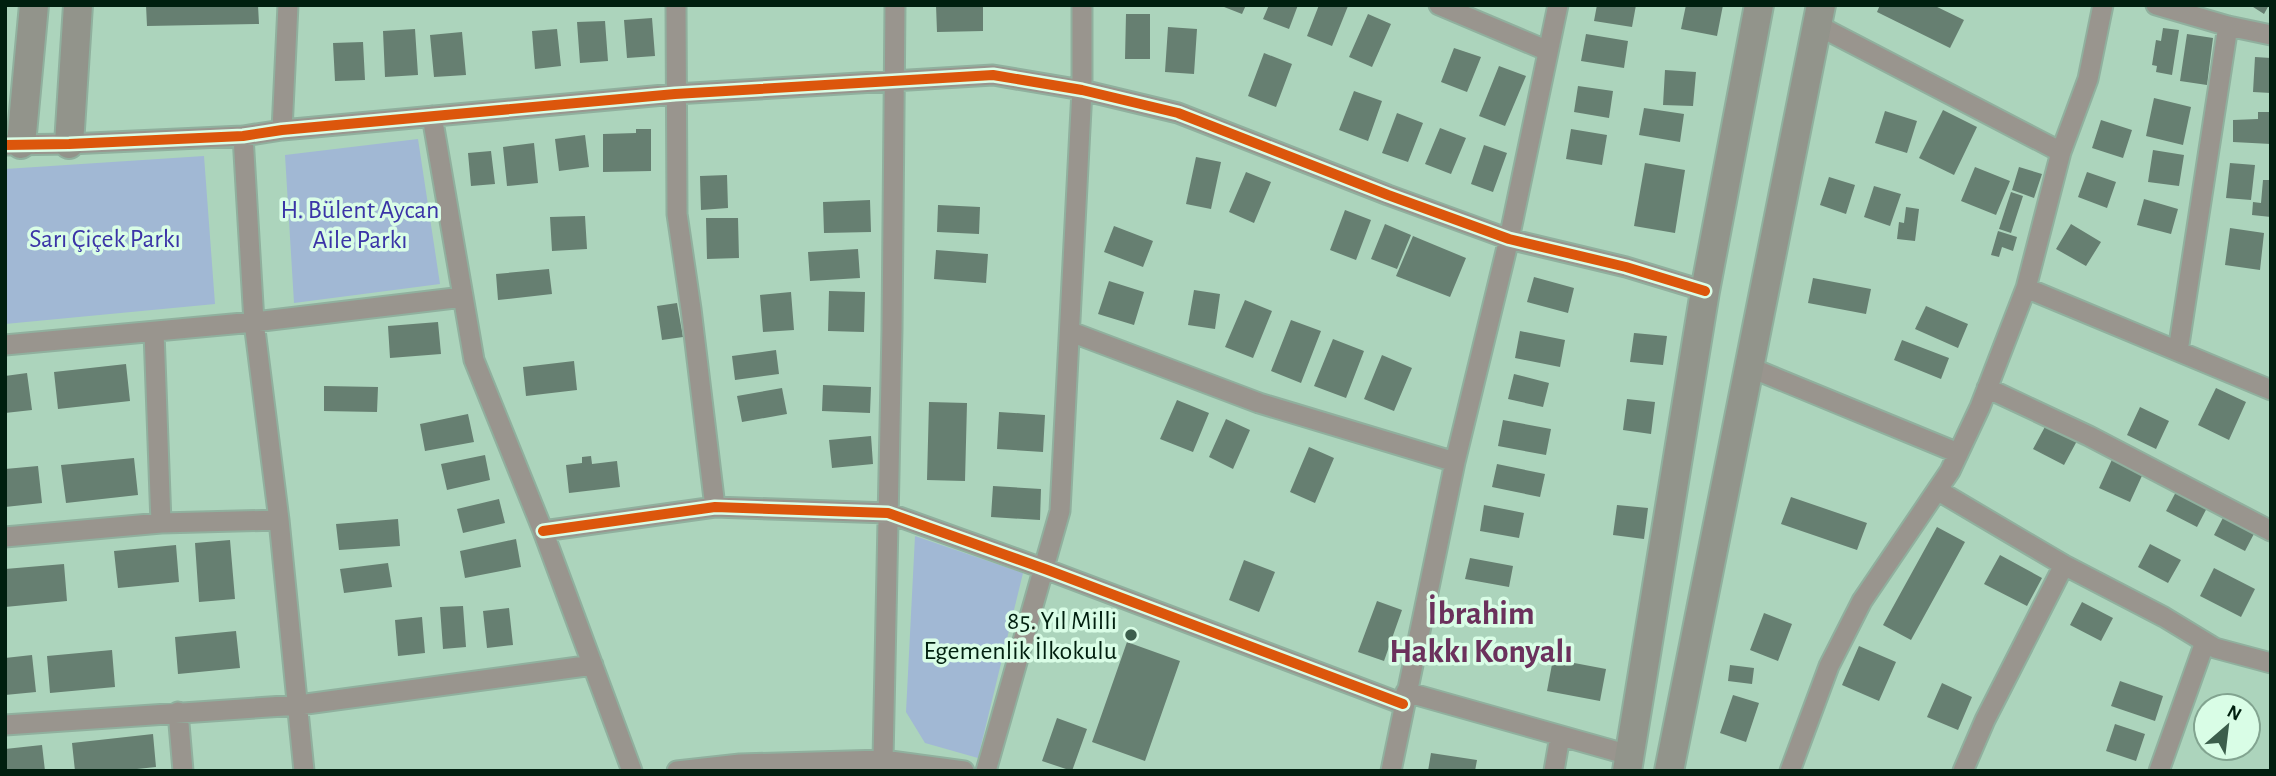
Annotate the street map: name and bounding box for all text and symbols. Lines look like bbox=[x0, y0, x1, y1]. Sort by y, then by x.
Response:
park label: H. Bülent Aycan Aile Parkı bbox=[280, 197, 440, 253]
park label: Sarı Çiçek Parkı bbox=[29, 226, 181, 252]
district label: İbrahim Hakkı Konyalı bbox=[1389, 594, 1573, 669]
place label: 85. Yıl Milli Egemenlik İlkokulu bbox=[923, 608, 1117, 664]
marker: 85. Yıl Milli Egemenlik İlkokulu bbox=[1123, 627, 1139, 643]
north arrow bbox=[2192, 692, 2262, 762]
text: N bbox=[2224, 702, 2245, 725]

